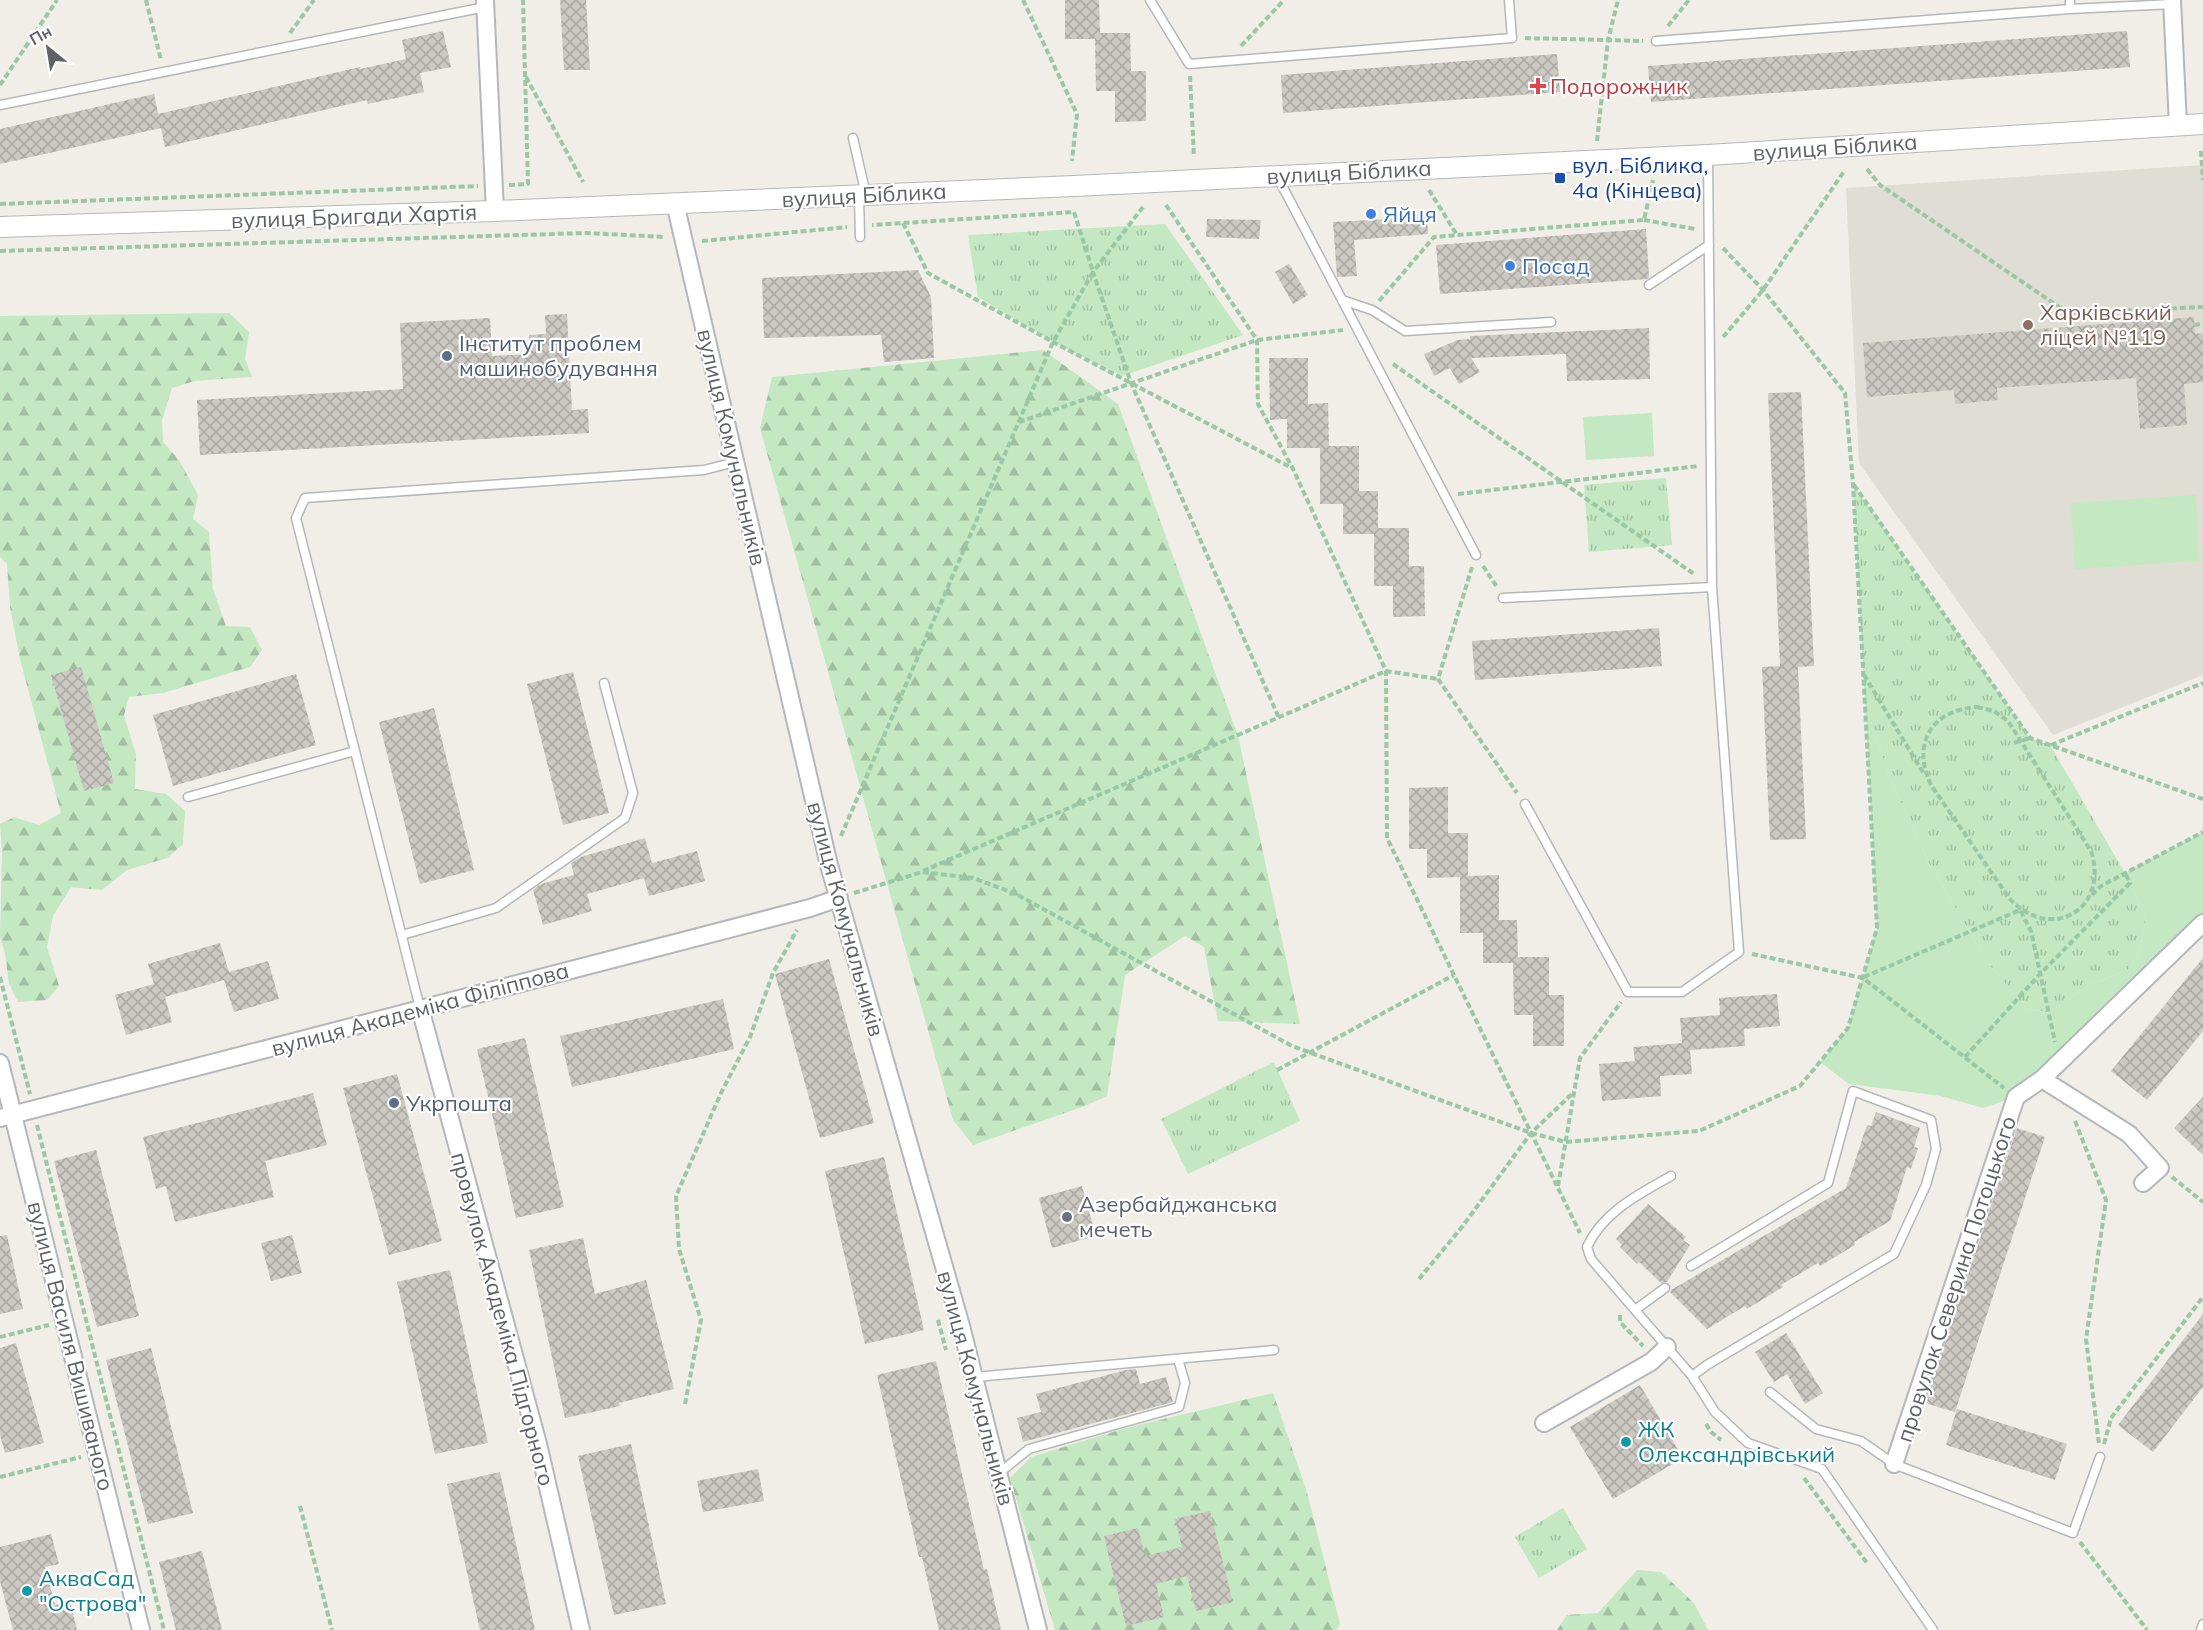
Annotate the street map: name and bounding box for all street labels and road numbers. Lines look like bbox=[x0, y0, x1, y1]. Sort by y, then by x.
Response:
street label: вулиця Біблика bbox=[1752, 127, 1918, 167]
street label: вулиця Біблика bbox=[1266, 154, 1432, 190]
street label: вулиця Біблика bbox=[781, 177, 947, 213]
street label: вулиця Бригади Хартія bbox=[230, 198, 478, 234]
street label: вулиця Комунальників bbox=[691, 326, 773, 568]
street label: вулиця Комунальників bbox=[801, 799, 891, 1039]
street label: вулиця Академіка Філіппова bbox=[268, 956, 572, 1062]
street label: провулок Северина Потоцького bbox=[1890, 1112, 2022, 1446]
street label: провулок Академіка Підгорного bbox=[445, 1149, 561, 1489]
street label: вулиця Василя Вишиваного bbox=[21, 1198, 121, 1494]
street label: вулиця Комунальників bbox=[931, 1268, 1021, 1508]

